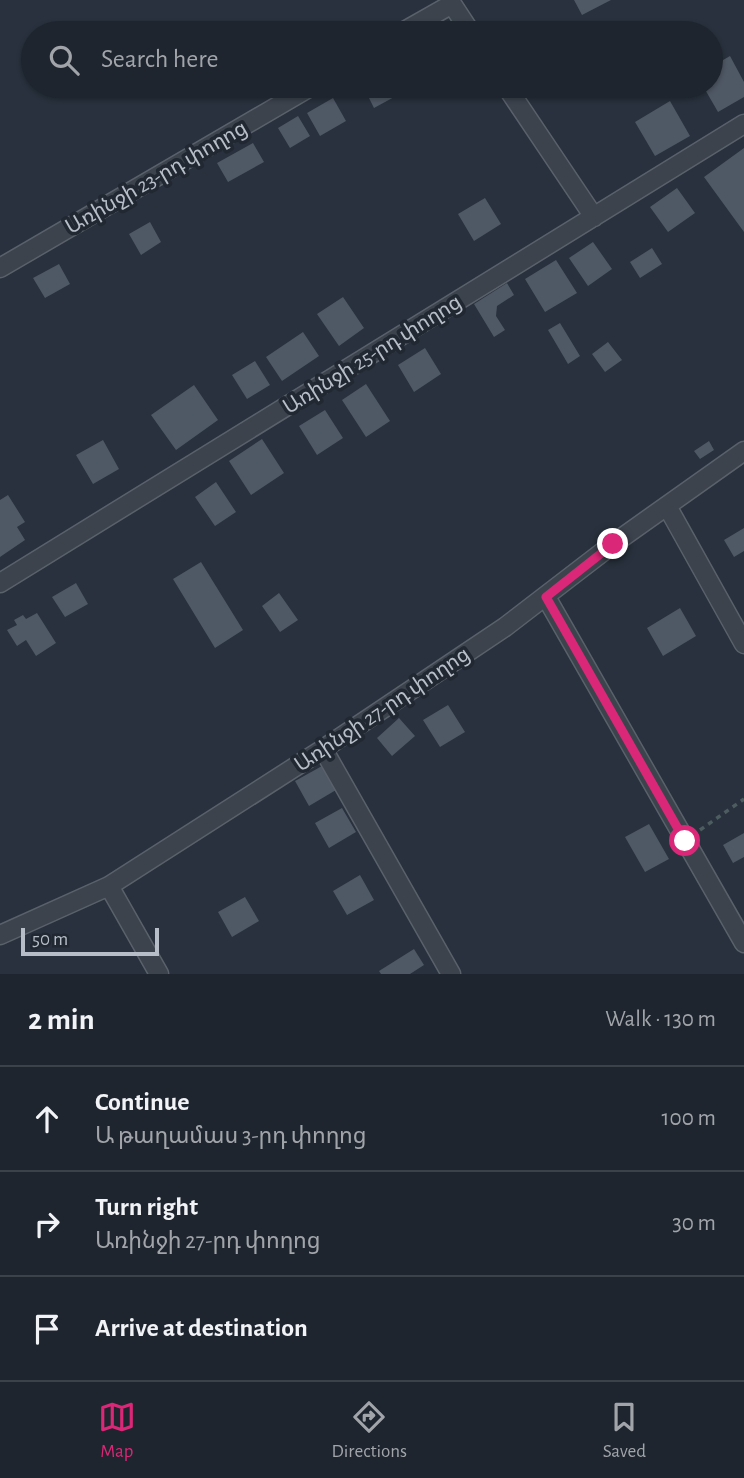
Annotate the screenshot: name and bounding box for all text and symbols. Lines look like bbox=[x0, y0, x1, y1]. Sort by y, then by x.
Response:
search box bbox=[21, 21, 723, 98]
icon: search bbox=[45, 41, 83, 79]
text: Search here bbox=[101, 46, 219, 72]
street label: Առինջի 23-րդ փողոց bbox=[62, 117, 251, 239]
street label: Առինջի 25-րդ փողոց bbox=[279, 291, 466, 419]
route end bbox=[597, 528, 628, 559]
street label: Առինջի 27-րդ փողոց bbox=[291, 643, 474, 777]
route start bbox=[669, 825, 700, 856]
scale bar bbox=[21, 925, 159, 957]
text: 50 m bbox=[32, 930, 68, 949]
text: 2 min bbox=[28, 1005, 95, 1035]
text: Walk · 130 m bbox=[605, 1008, 716, 1031]
text: Continue bbox=[95, 1089, 190, 1115]
icon: ahead bbox=[28, 1100, 66, 1138]
text: 100 m bbox=[662, 1107, 716, 1130]
text: Ա թաղամաս 3-րդ փողոց bbox=[95, 1125, 367, 1148]
text: Turn right bbox=[95, 1194, 198, 1220]
icon: right bbox=[28, 1205, 66, 1243]
text: 30 m bbox=[672, 1212, 716, 1235]
text: Առինջի 27-րդ փողոց bbox=[95, 1230, 321, 1253]
icon: arrive bbox=[28, 1310, 66, 1348]
text: Arrive at destination bbox=[95, 1315, 308, 1341]
tab: Map bbox=[98, 1398, 136, 1463]
tab: Directions bbox=[331, 1398, 407, 1463]
tab: Saved bbox=[603, 1398, 646, 1463]

